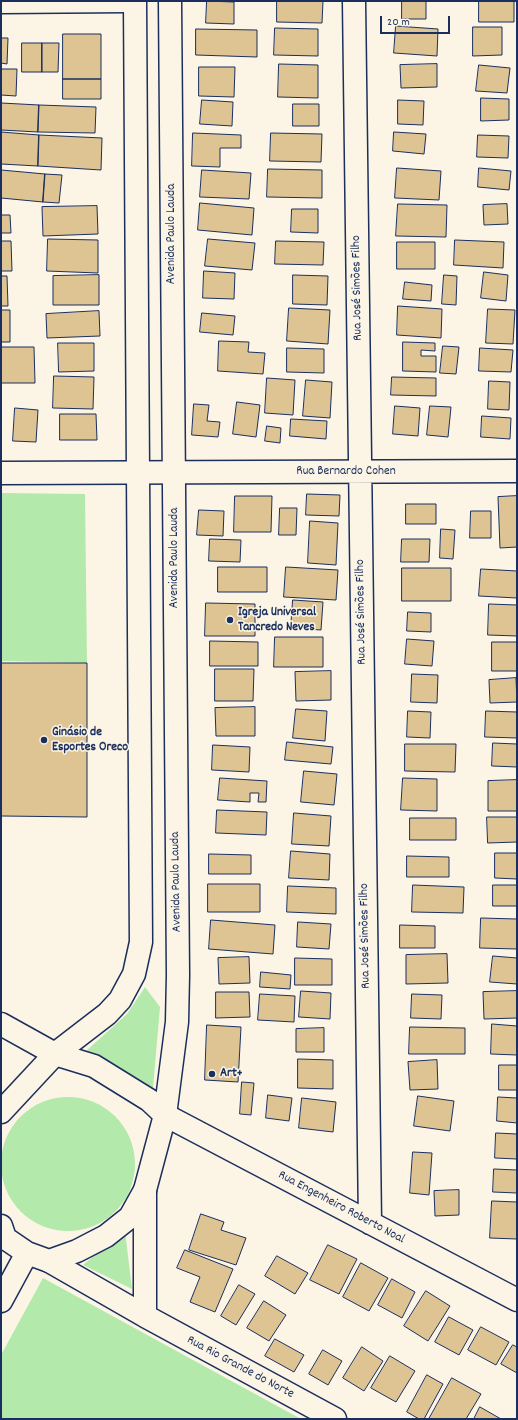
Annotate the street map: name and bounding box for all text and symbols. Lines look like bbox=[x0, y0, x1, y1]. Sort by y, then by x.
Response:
scale bar bbox=[382, 8, 452, 34]
text: 20 m bbox=[387, 14, 410, 31]
street label: Avenida Paulo Lauda bbox=[164, 184, 180, 284]
street label: Rua José Simões Filho bbox=[349, 235, 367, 341]
street label: Rua Bernardo Cohen bbox=[296, 464, 396, 480]
street label: Avenida Paulo Lauda bbox=[167, 508, 183, 608]
street label: Rua José Simões Filho bbox=[353, 559, 371, 665]
place label: Igreja Universal Tancredo Neves bbox=[238, 605, 316, 636]
marker: Igreja Universal Tancredo Neves bbox=[225, 615, 235, 625]
place label: Ginásio de Esportes Oreco bbox=[52, 725, 128, 756]
marker: Ginásio de Esportes Oreco bbox=[39, 735, 49, 745]
street label: Avenida Paulo Lauda bbox=[168, 832, 186, 932]
street label: Rua José Simões Filho bbox=[357, 883, 375, 989]
place label: Art+ bbox=[220, 1066, 243, 1082]
marker: Art+ bbox=[207, 1069, 217, 1079]
street label: Rua Engenheiro Roberto Noal bbox=[275, 1168, 407, 1248]
street label: Rua Rio Grande do Norte bbox=[184, 1333, 296, 1403]

